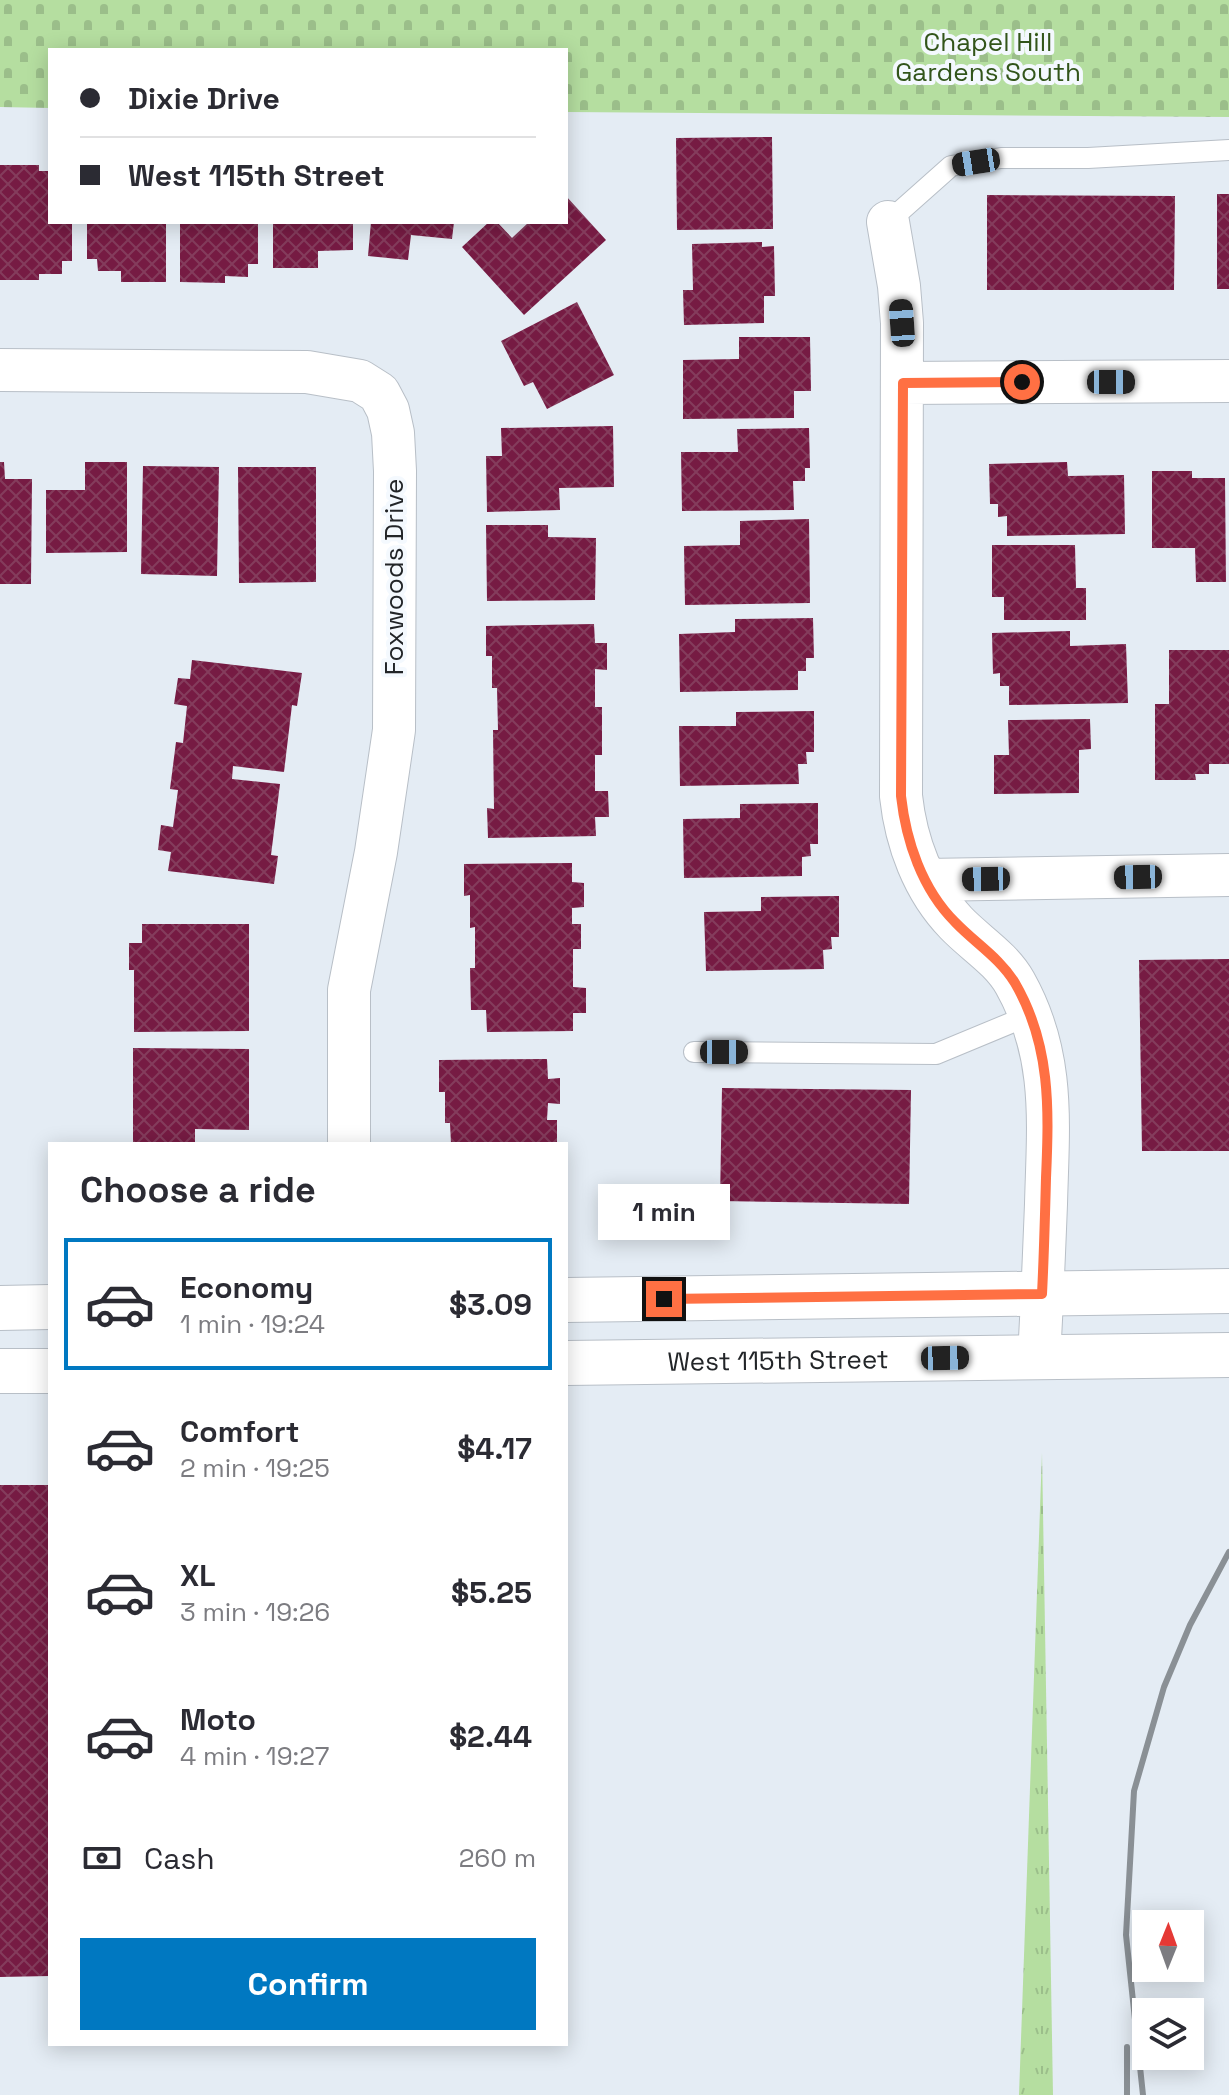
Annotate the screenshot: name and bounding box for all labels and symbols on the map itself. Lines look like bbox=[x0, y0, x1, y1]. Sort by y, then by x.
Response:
park label: Chapel Hill Gardens South bbox=[895, 25, 1081, 89]
car bbox=[950, 146, 1002, 178]
car bbox=[888, 298, 916, 348]
route start bbox=[1004, 364, 1040, 400]
car bbox=[1087, 370, 1135, 394]
street label: Foxwoods Drive bbox=[377, 479, 411, 675]
car bbox=[1114, 865, 1162, 889]
car bbox=[962, 867, 1010, 891]
car bbox=[700, 1040, 748, 1064]
callout: 1 min bbox=[598, 1183, 730, 1239]
route end bbox=[646, 1281, 682, 1317]
street label: West 115th Street bbox=[667, 1342, 889, 1379]
car bbox=[921, 1346, 969, 1370]
north arrow bbox=[1132, 1910, 1204, 1982]

